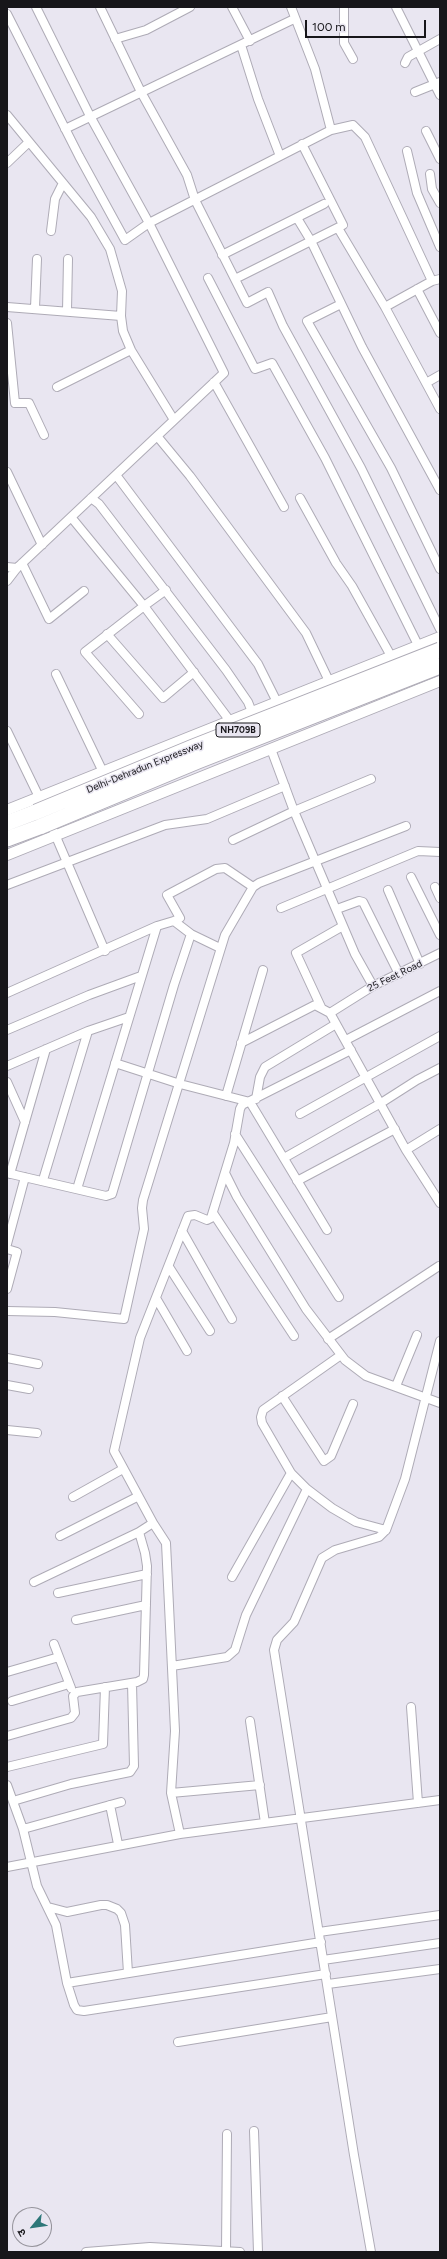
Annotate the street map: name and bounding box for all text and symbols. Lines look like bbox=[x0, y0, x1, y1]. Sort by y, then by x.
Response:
scale bar bbox=[307, 12, 428, 38]
text: 100 m bbox=[312, 20, 346, 34]
road number: NH709B bbox=[216, 723, 260, 737]
street label: Delhi-Dehradun Expressway bbox=[85, 738, 205, 796]
street label: 25 Feet Road bbox=[366, 958, 424, 994]
north arrow bbox=[12, 2207, 52, 2247]
text: उ bbox=[15, 2227, 29, 2239]

